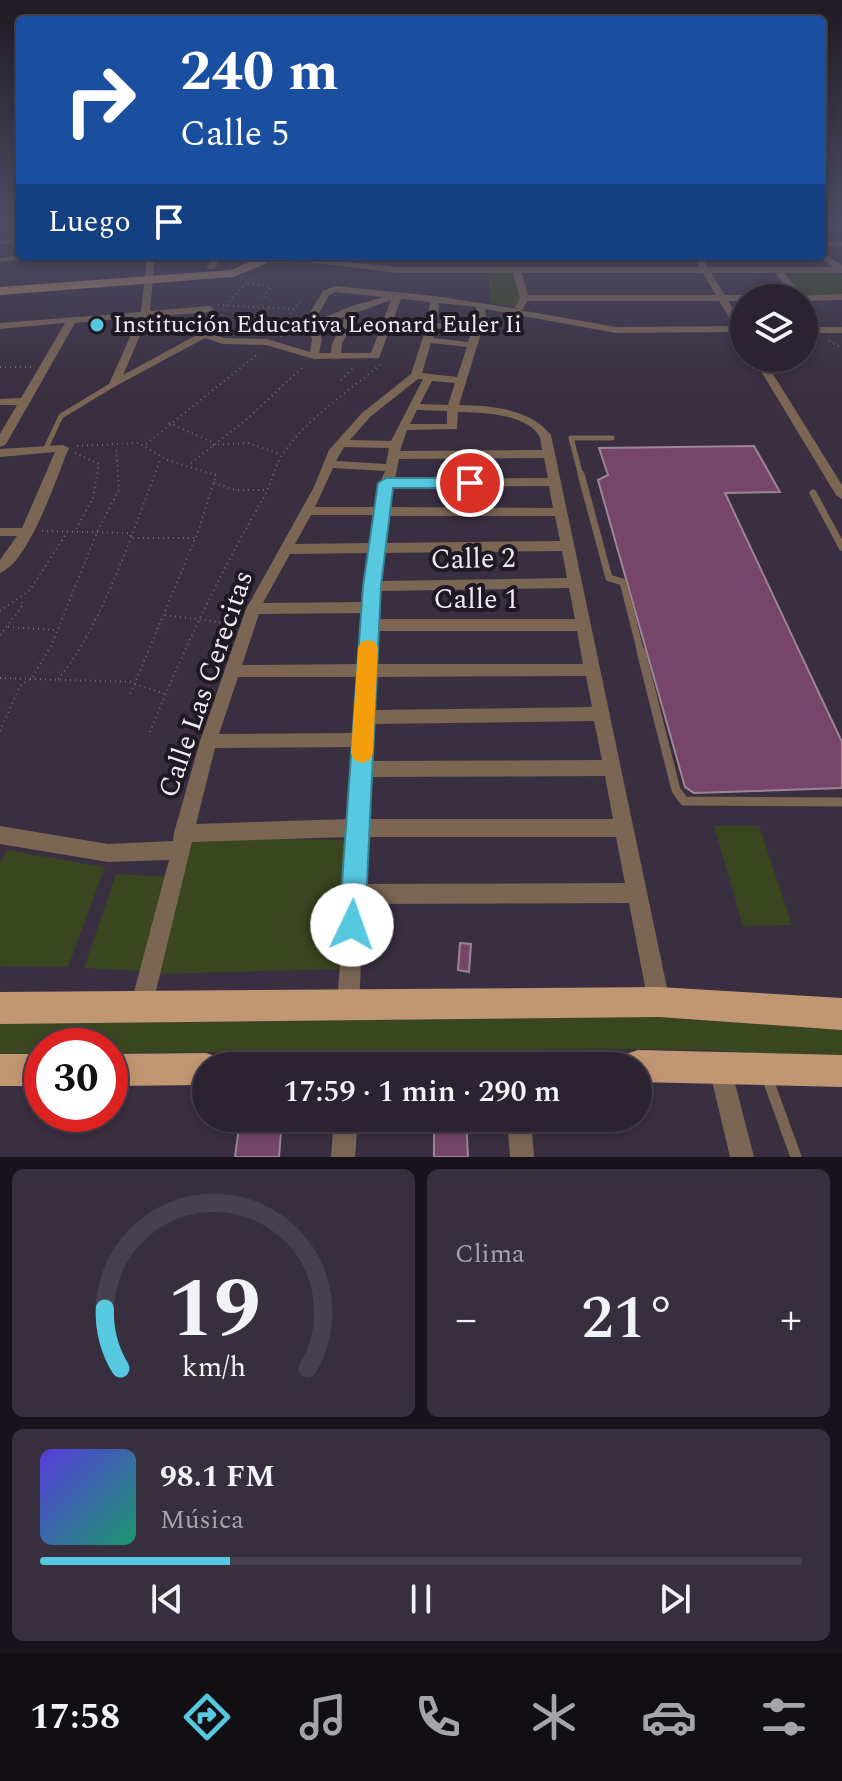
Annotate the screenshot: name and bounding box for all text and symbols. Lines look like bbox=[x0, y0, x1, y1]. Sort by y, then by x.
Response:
text: 240 m bbox=[180, 30, 339, 115]
icon: right bbox=[48, 48, 152, 152]
text: Calle 5 bbox=[180, 107, 289, 162]
text: Luego bbox=[48, 199, 131, 245]
icon: arrive bbox=[147, 200, 191, 244]
map controls bbox=[730, 284, 818, 372]
button: layers bbox=[730, 284, 818, 372]
place label: Institución Educativa Leonard Euler Ii bbox=[113, 307, 522, 343]
marker: Institución Educativa Leonard Euler Ii bbox=[88, 316, 106, 334]
pin bbox=[436, 449, 504, 517]
icon: arrive bbox=[448, 461, 492, 505]
street label: Calle 2 bbox=[430, 537, 516, 581]
street label: Calle Las Cerecitas bbox=[147, 565, 265, 803]
street label: Calle 1 bbox=[434, 578, 518, 621]
position arrow bbox=[310, 883, 394, 967]
speed limit sign: 30 bbox=[24, 1028, 128, 1132]
text: 17:59 · 1 min · 290 m bbox=[283, 1069, 561, 1115]
text: Clima bbox=[455, 1234, 525, 1274]
text: 19 bbox=[167, 1247, 260, 1374]
text: 21° bbox=[581, 1273, 676, 1365]
text: − bbox=[455, 1286, 477, 1353]
text: + bbox=[780, 1286, 802, 1353]
text: km/h bbox=[181, 1346, 246, 1389]
text: 98.1 FM bbox=[160, 1454, 275, 1500]
text: Música bbox=[160, 1500, 244, 1540]
icon: previous bbox=[145, 1577, 189, 1621]
icon: pause bbox=[399, 1577, 443, 1621]
icon: next bbox=[653, 1577, 697, 1621]
icon: directions bbox=[179, 1689, 235, 1745]
icon: music bbox=[295, 1689, 351, 1745]
icon: phone bbox=[410, 1689, 466, 1745]
icon: climate bbox=[526, 1689, 582, 1745]
icon: car bbox=[641, 1689, 697, 1745]
icon: filters bbox=[756, 1689, 812, 1745]
text: 17:58 bbox=[30, 1690, 120, 1745]

